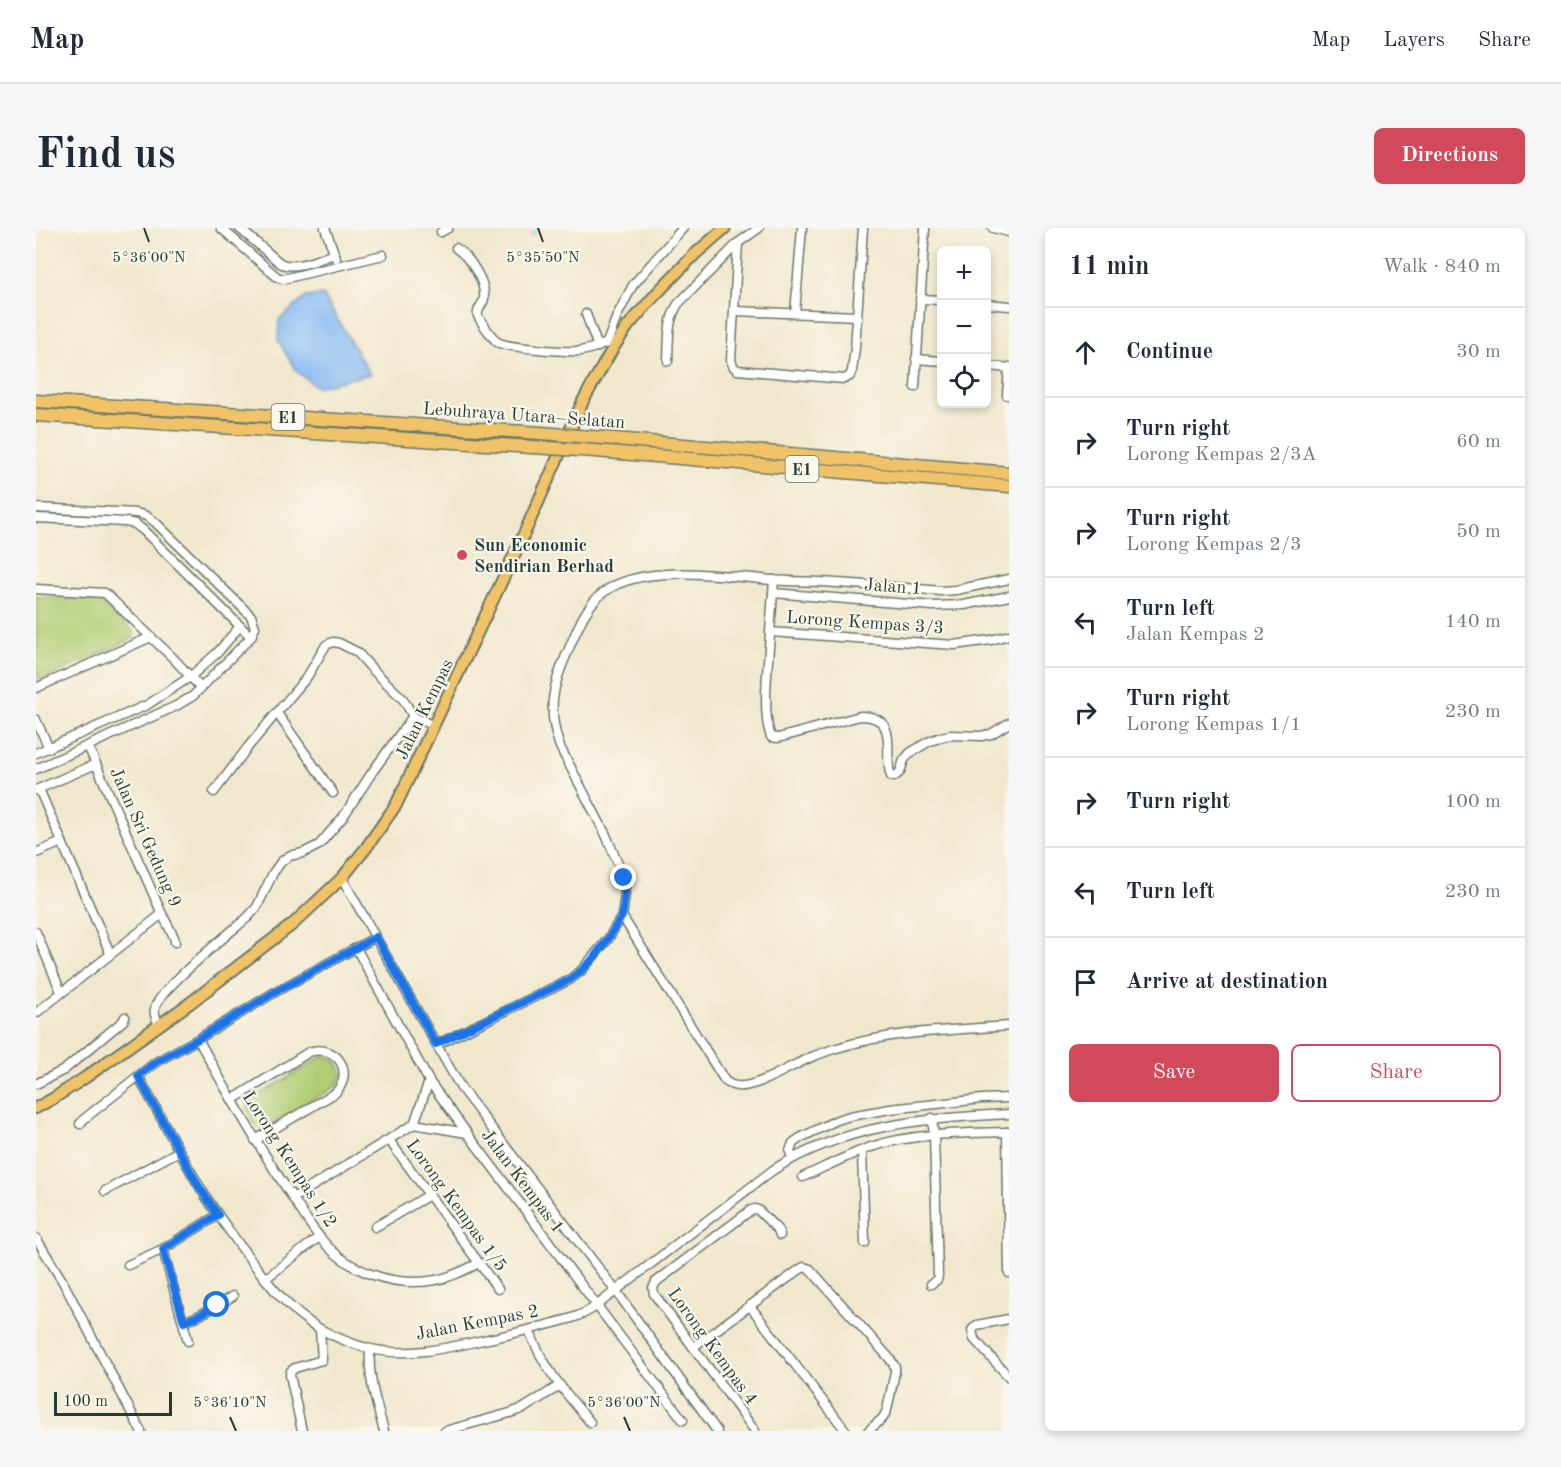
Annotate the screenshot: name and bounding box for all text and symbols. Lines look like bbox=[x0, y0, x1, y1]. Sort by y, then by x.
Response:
text: Map bbox=[30, 27, 84, 55]
text: Map bbox=[1311, 30, 1350, 51]
text: Layers bbox=[1383, 30, 1445, 51]
text: Share bbox=[1478, 30, 1531, 51]
button: Directions bbox=[1374, 128, 1525, 184]
text: Find us bbox=[36, 135, 175, 177]
map controls bbox=[937, 246, 991, 408]
button: + bbox=[937, 246, 991, 300]
text: 5°36'00"N bbox=[112, 251, 186, 266]
text: 5°35'50"N bbox=[506, 251, 580, 266]
text: 11 min bbox=[1069, 254, 1149, 280]
text: Walk · 840 m bbox=[1382, 257, 1501, 277]
button: − bbox=[937, 300, 991, 354]
icon: ahead bbox=[1069, 336, 1102, 369]
text: Continue bbox=[1126, 341, 1213, 363]
text: 30 m bbox=[1456, 342, 1501, 362]
button: locate bbox=[937, 354, 991, 408]
street label: Lebuhraya Utara–Selatan bbox=[422, 400, 626, 432]
road number: E1 bbox=[272, 404, 304, 430]
text: Turn right bbox=[1126, 418, 1230, 440]
icon: right bbox=[1069, 426, 1102, 459]
text: 60 m bbox=[1456, 432, 1501, 452]
text: Lorong Kempas 2/3A bbox=[1126, 445, 1317, 465]
road number: E1 bbox=[786, 456, 819, 482]
text: Turn right bbox=[1126, 508, 1230, 530]
icon: right bbox=[1069, 516, 1102, 549]
text: 50 m bbox=[1456, 522, 1501, 542]
text: Lorong Kempas 2/3 bbox=[1126, 535, 1302, 555]
place label: Sun Economic Sendirian Berhad bbox=[474, 537, 614, 576]
marker: Sun Economic Sendirian Berhad bbox=[455, 548, 469, 562]
street label: Jalan 1 bbox=[864, 576, 922, 598]
text: Turn left bbox=[1126, 598, 1215, 620]
icon: left bbox=[1069, 606, 1102, 639]
street label: Lorong Kempas 3/3 bbox=[785, 609, 944, 637]
text: 140 m bbox=[1445, 612, 1501, 632]
text: Jalan Kempas 2 bbox=[1126, 625, 1265, 645]
street label: Jalan Kempas bbox=[393, 656, 457, 763]
text: Turn right bbox=[1126, 688, 1230, 710]
icon: right bbox=[1069, 696, 1102, 729]
text: 230 m bbox=[1445, 702, 1501, 722]
text: Lorong Kempas 1/1 bbox=[1126, 715, 1302, 735]
street label: Jalan Sri Gedung 9 bbox=[106, 765, 184, 910]
icon: right bbox=[1069, 786, 1102, 819]
text: Turn right bbox=[1126, 791, 1230, 813]
text: 100 m bbox=[1445, 792, 1501, 812]
route end bbox=[610, 864, 636, 890]
icon: left bbox=[1069, 876, 1102, 909]
text: Turn left bbox=[1126, 881, 1215, 903]
text: 230 m bbox=[1445, 882, 1501, 902]
icon: arrive bbox=[1069, 966, 1102, 999]
text: Arrive at destination bbox=[1126, 971, 1328, 993]
button: Save bbox=[1069, 1044, 1279, 1102]
button: Share bbox=[1291, 1044, 1501, 1102]
street label: Lorong Kempas 1/2 bbox=[239, 1088, 340, 1231]
street label: Jalan Kempas 1 bbox=[477, 1126, 567, 1237]
street label: Lorong Kempas 1/5 bbox=[402, 1136, 510, 1275]
street label: Lorong Kempas 4 bbox=[664, 1285, 760, 1408]
route start bbox=[203, 1291, 229, 1317]
street label: Jalan Kempas 2 bbox=[414, 1302, 540, 1344]
scale bar bbox=[54, 1389, 172, 1416]
text: 100 m bbox=[63, 1394, 108, 1410]
text: 5°36'10"N bbox=[193, 1396, 267, 1411]
text: 5°36'00"N bbox=[587, 1396, 661, 1411]

